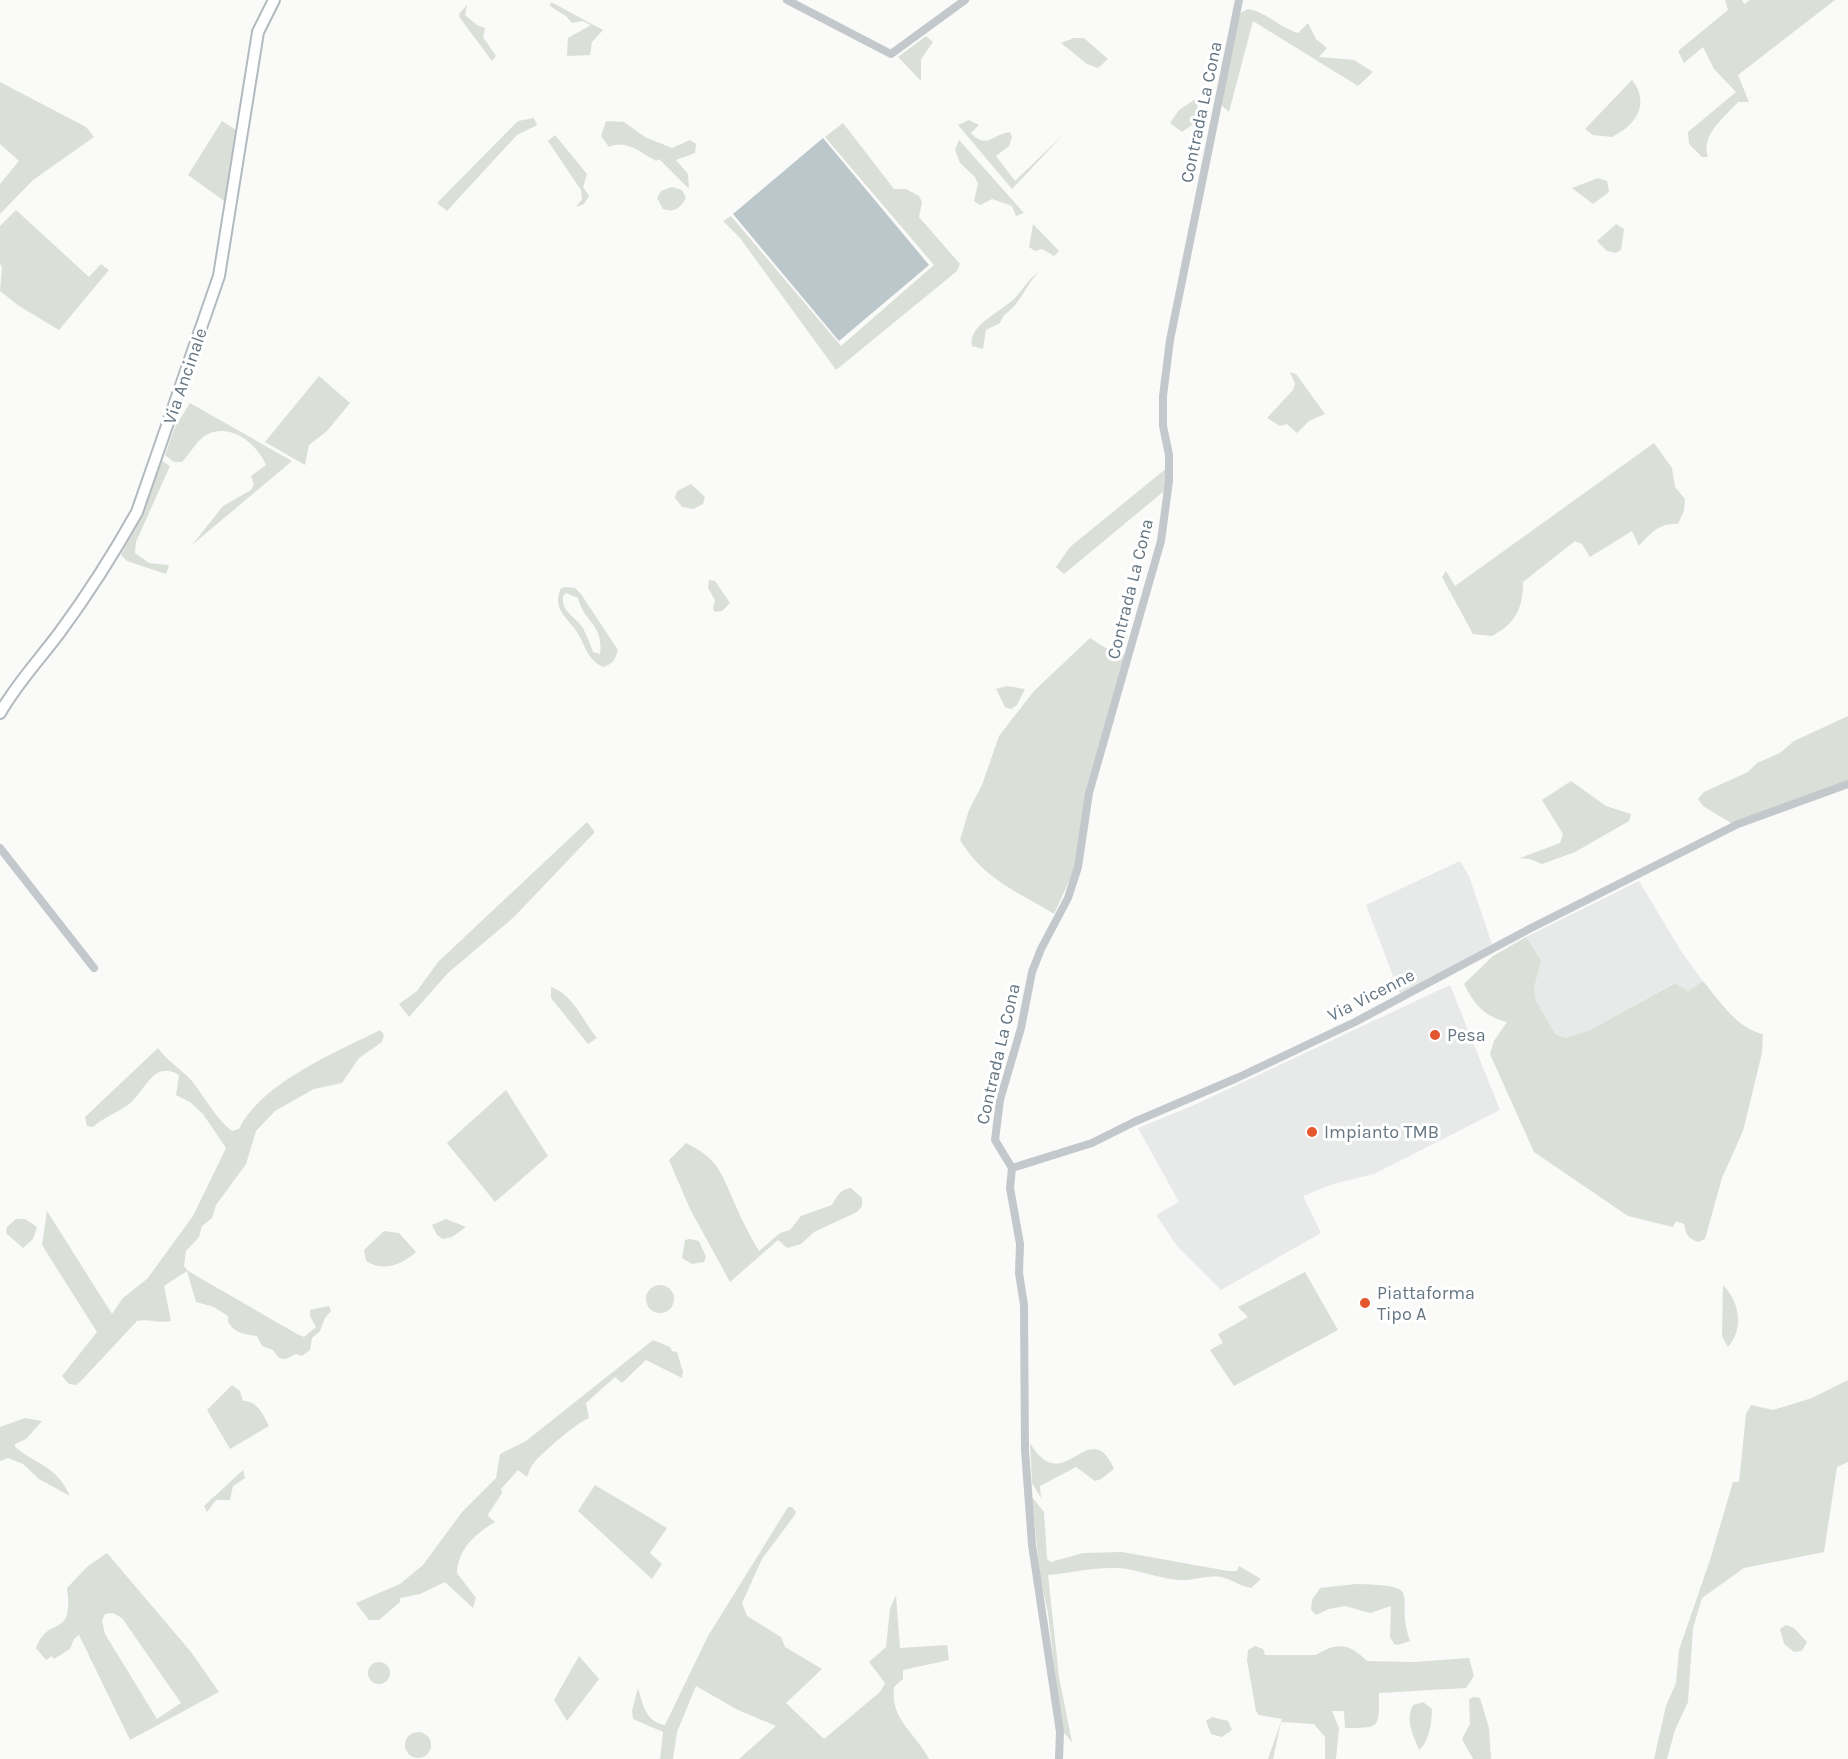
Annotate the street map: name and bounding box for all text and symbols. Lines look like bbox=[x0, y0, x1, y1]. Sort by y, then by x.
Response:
street label: Contrada La Cona bbox=[1175, 39, 1227, 185]
street label: Via Ancinale bbox=[158, 325, 212, 427]
street label: Contrada La Cona bbox=[1102, 516, 1158, 662]
street label: Via Vicenne bbox=[1324, 964, 1418, 1026]
street label: Contrada La Cona bbox=[971, 981, 1025, 1127]
place label: Pesa bbox=[1447, 1024, 1486, 1046]
marker: Pesa bbox=[1428, 1028, 1442, 1042]
place label: Impianto TMB bbox=[1324, 1121, 1439, 1143]
marker: Impianto TMB bbox=[1305, 1125, 1319, 1139]
place label: Piattaforma Tipo A bbox=[1377, 1282, 1475, 1325]
marker: Piattaforma Tipo A bbox=[1358, 1296, 1372, 1310]

